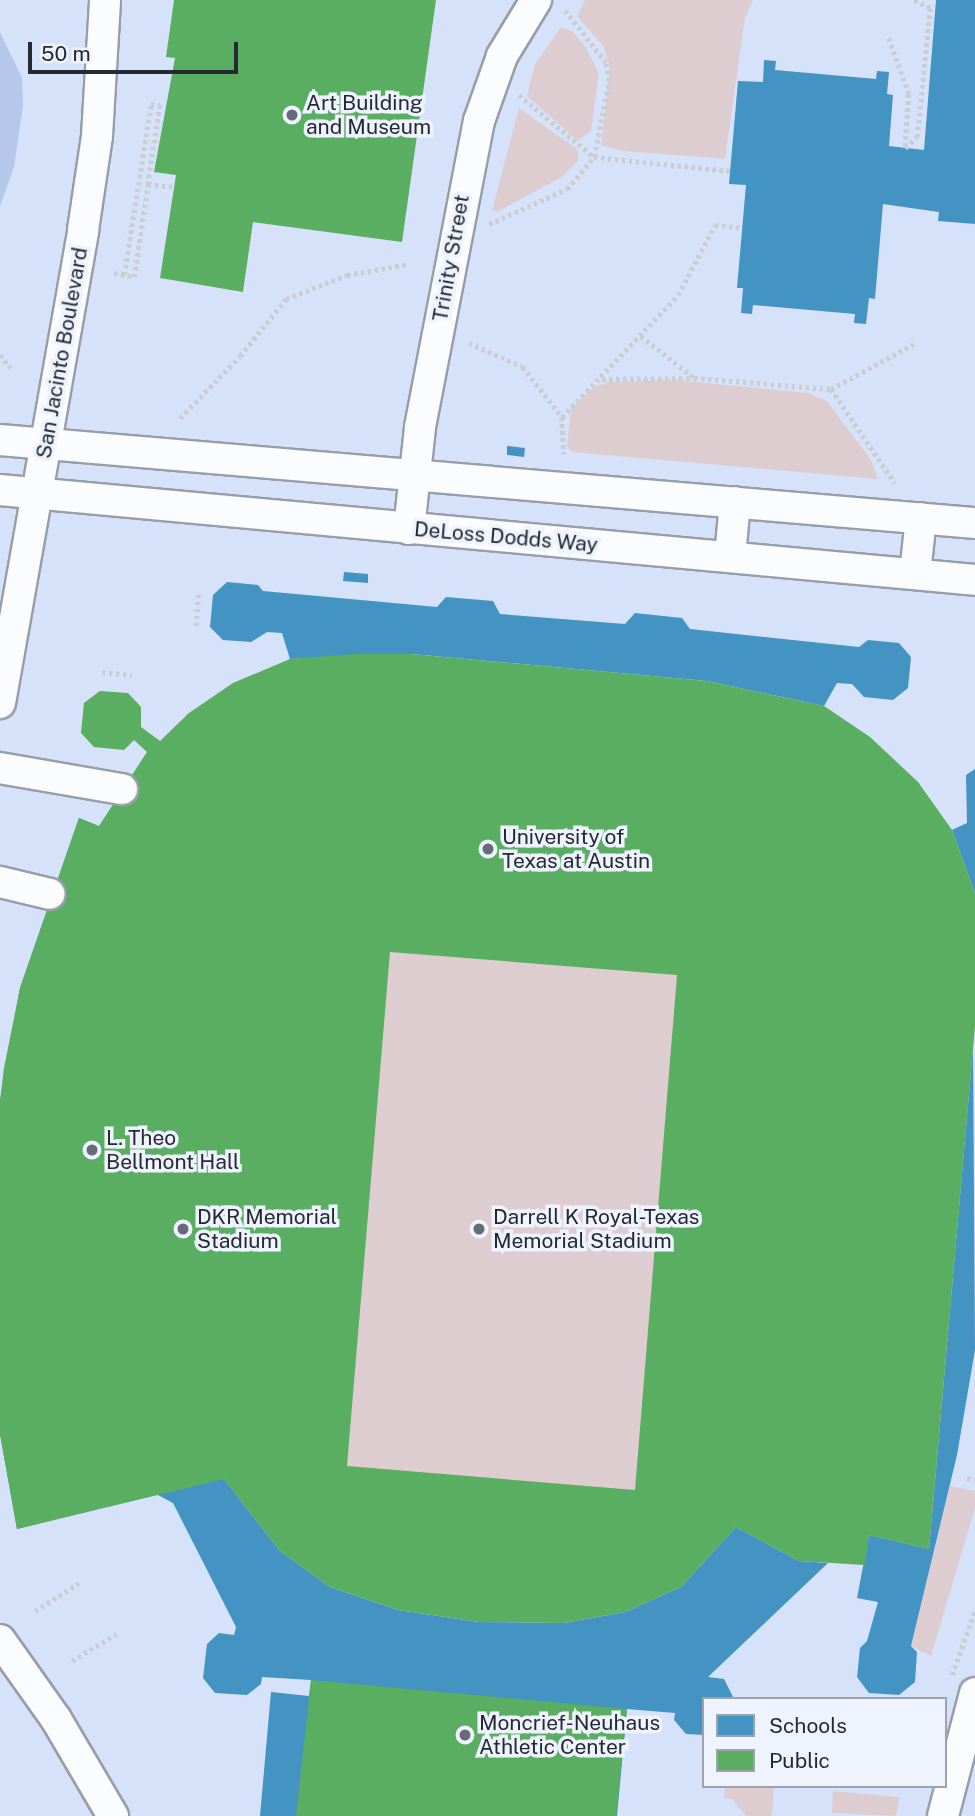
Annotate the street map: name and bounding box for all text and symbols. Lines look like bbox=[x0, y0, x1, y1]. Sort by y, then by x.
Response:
scale bar bbox=[32, 28, 242, 72]
text: 50 m bbox=[41, 41, 91, 66]
place label: Art Building and Museum bbox=[306, 90, 431, 140]
marker: Art Building and Museum bbox=[284, 107, 300, 123]
street label: Trinity Street bbox=[427, 193, 475, 323]
street label: San Jacinto Boulevard bbox=[31, 245, 93, 461]
street label: DeLoss Dodds Way bbox=[413, 516, 599, 558]
place label: University of Texas at Austin bbox=[502, 824, 650, 874]
marker: University of Texas at Austin bbox=[480, 841, 496, 857]
place label: L. Theo Bellmont Hall bbox=[106, 1125, 239, 1175]
marker: L. Theo Bellmont Hall bbox=[84, 1142, 100, 1158]
place label: DKR Memorial Stadium bbox=[197, 1204, 337, 1254]
place label: Darrell K Royal-Texas Memorial Stadium bbox=[493, 1204, 699, 1254]
marker: DKR Memorial Stadium bbox=[175, 1221, 191, 1237]
marker: Darrell K Royal-Texas Memorial Stadium bbox=[471, 1221, 487, 1237]
legend bbox=[702, 1697, 947, 1788]
place label: Moncrief-Neuhaus Athletic Center bbox=[479, 1710, 660, 1760]
text: Schools bbox=[769, 1713, 847, 1738]
marker: Moncrief-Neuhaus Athletic Center bbox=[457, 1727, 473, 1743]
text: Public bbox=[769, 1748, 830, 1773]

